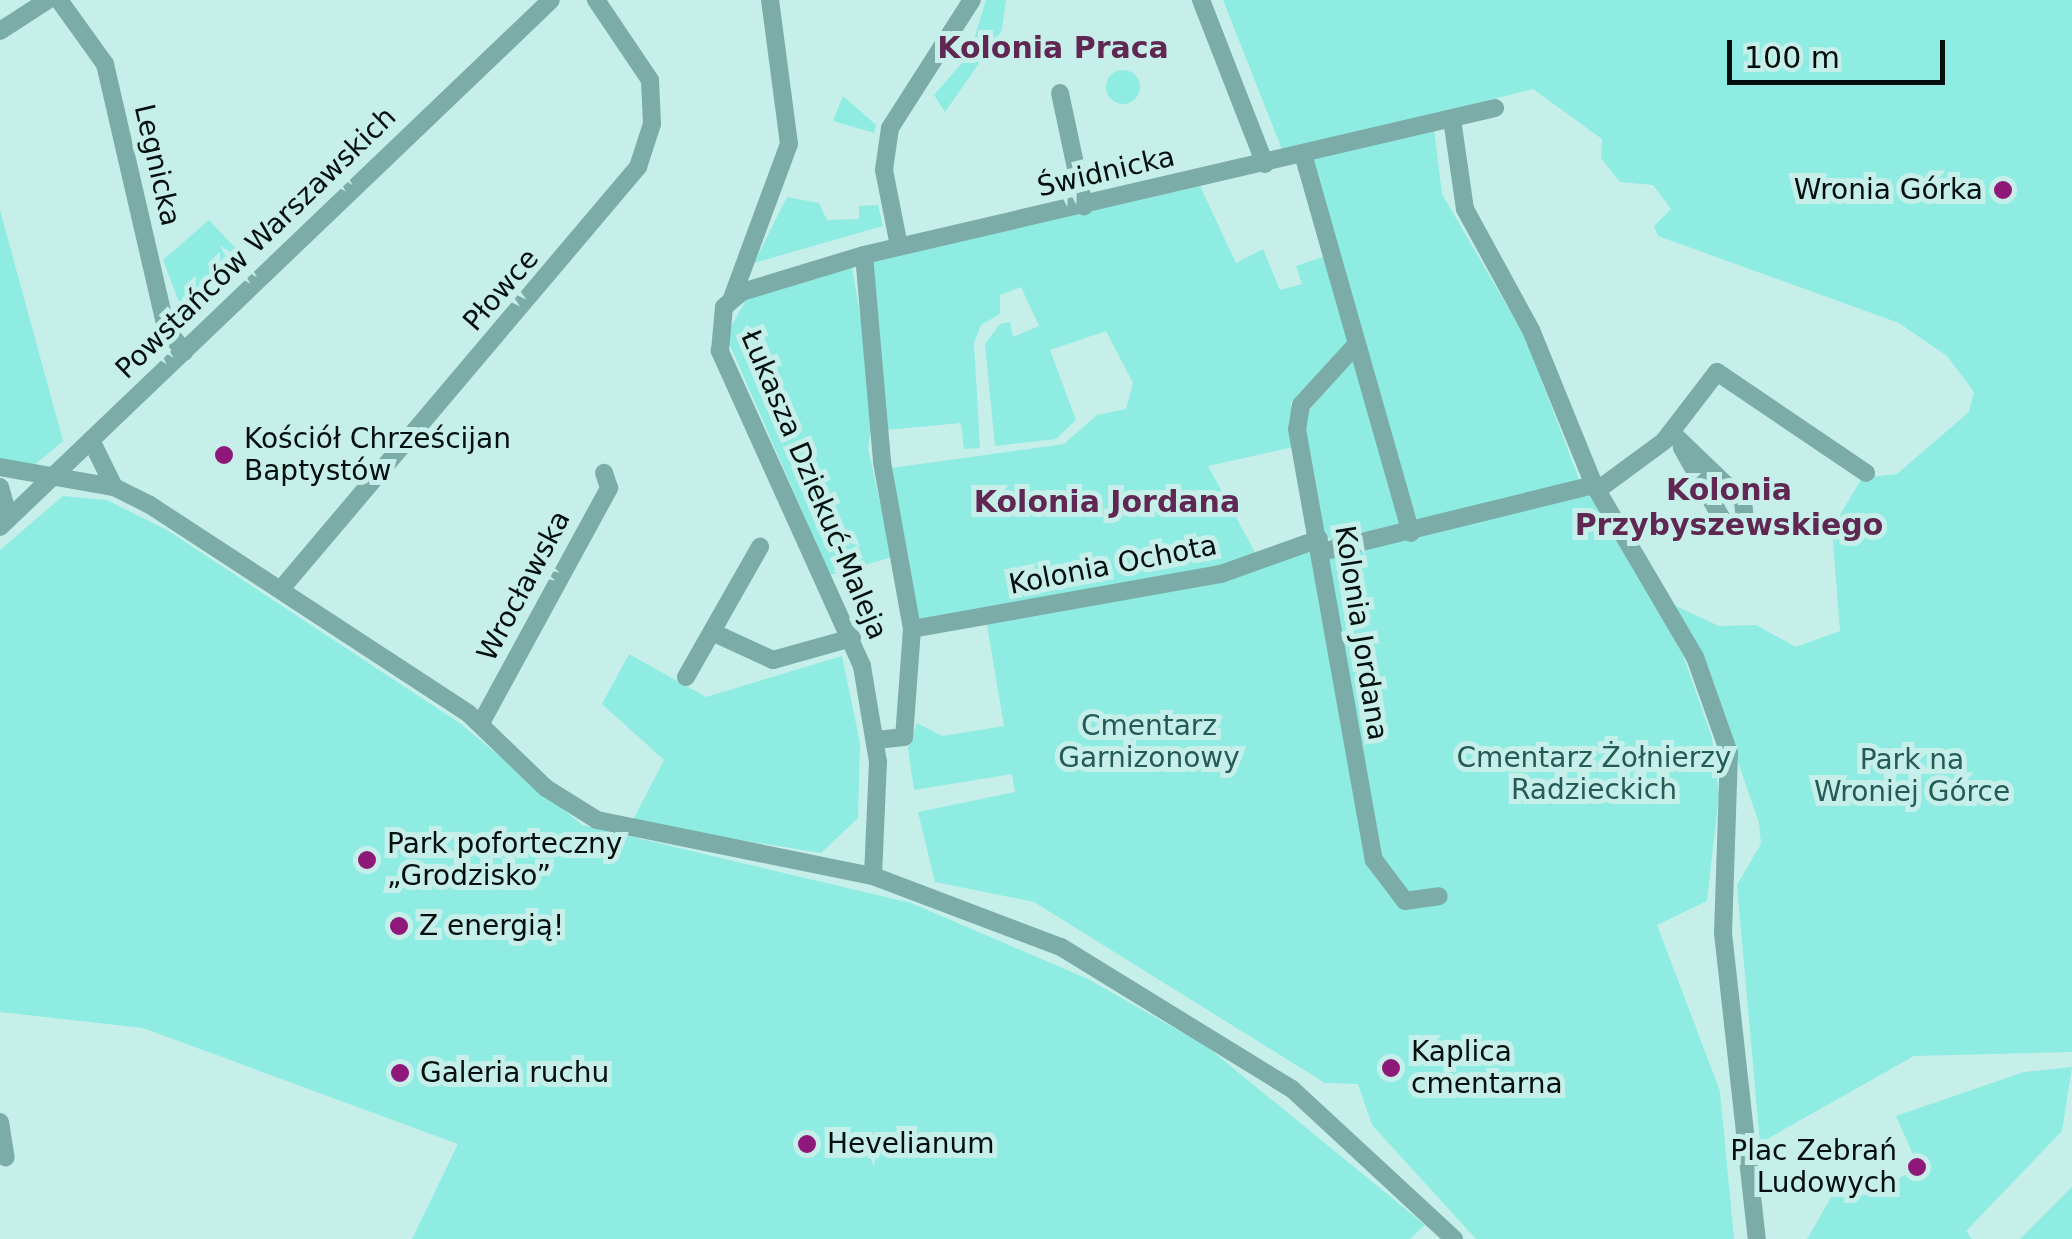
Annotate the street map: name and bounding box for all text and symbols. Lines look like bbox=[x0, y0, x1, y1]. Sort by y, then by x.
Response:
scale bar bbox=[1732, 20, 1950, 82]
district label: Kolonia Praca bbox=[937, 30, 1169, 66]
text: 100 m bbox=[1744, 40, 1840, 75]
street label: Powstańców Warszawskich bbox=[109, 100, 403, 386]
street label: Legnicka bbox=[127, 101, 187, 229]
street label: Świdnicka bbox=[1034, 140, 1178, 204]
place label: Wronia Górka bbox=[1794, 173, 1983, 207]
marker: Wronia Górka bbox=[1992, 179, 2014, 201]
street label: Płowce bbox=[456, 242, 546, 338]
street label: Łukasza Dziekuć-Maleja bbox=[734, 325, 894, 645]
place label: Kościół Chrześcijan Baptystów bbox=[244, 422, 511, 488]
marker: Kościół Chrześcijan Baptystów bbox=[213, 444, 235, 466]
district label: Kolonia Przybyszewskiego bbox=[1575, 472, 1883, 542]
district label: Kolonia Jordana bbox=[974, 484, 1240, 520]
street label: Wrocławska bbox=[470, 505, 578, 667]
street label: Kolonia Jordana bbox=[1327, 523, 1395, 743]
street label: Kolonia Ochota bbox=[1006, 528, 1220, 602]
park label: Cmentarz Garnizonowy bbox=[1058, 709, 1240, 775]
park label: Cmentarz Żołnierzy Radzieckich bbox=[1457, 741, 1731, 807]
park label: Park na Wroniej Górce bbox=[1814, 743, 2010, 809]
place label: Park poforteczny „Grodzisko” bbox=[387, 827, 622, 893]
marker: Park poforteczny „Grodzisko” bbox=[356, 849, 378, 871]
place label: Z energią! bbox=[419, 909, 564, 943]
marker: Z energią! bbox=[388, 915, 410, 937]
place label: Kaplica cmentarna bbox=[1411, 1035, 1563, 1101]
place label: Galeria ruchu bbox=[420, 1056, 609, 1090]
marker: Kaplica cmentarna bbox=[1380, 1057, 1402, 1079]
marker: Galeria ruchu bbox=[389, 1062, 411, 1084]
place label: Hevelianum bbox=[827, 1127, 995, 1161]
marker: Hevelianum bbox=[796, 1133, 818, 1155]
place label: Plac Zebrań Ludowych bbox=[1730, 1134, 1897, 1200]
marker: Plac Zebrań Ludowych bbox=[1906, 1156, 1928, 1178]

